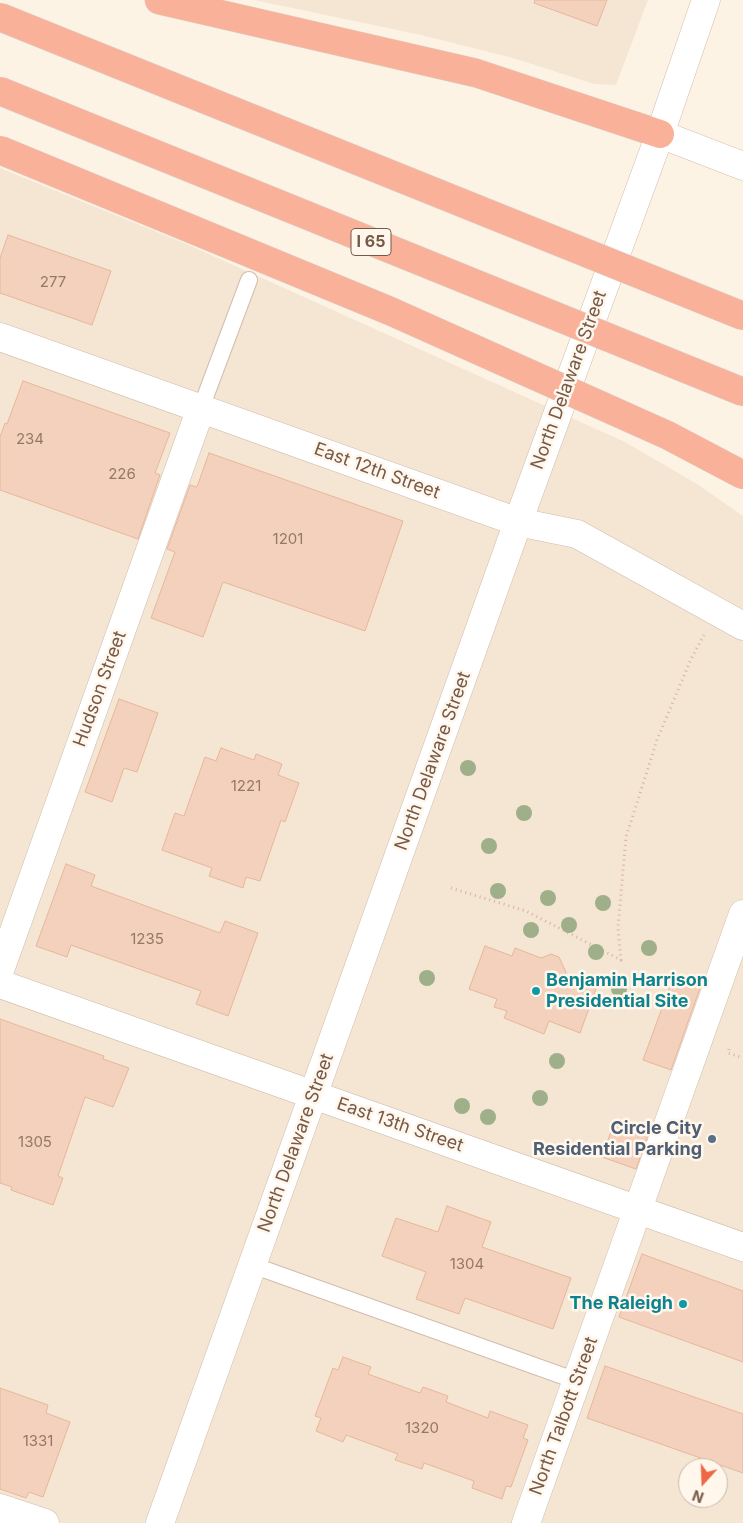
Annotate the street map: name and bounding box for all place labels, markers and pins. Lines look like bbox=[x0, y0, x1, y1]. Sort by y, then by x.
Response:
place label: Benjamin Harrison Presidential Site bbox=[546, 970, 708, 1012]
marker: Benjamin Harrison Presidential Site bbox=[530, 985, 542, 997]
place label: Circle City Residential Parking bbox=[533, 1118, 702, 1160]
marker: Circle City Residential Parking bbox=[706, 1133, 718, 1145]
place label: The Raleigh bbox=[570, 1293, 673, 1315]
marker: The Raleigh bbox=[677, 1298, 689, 1310]

